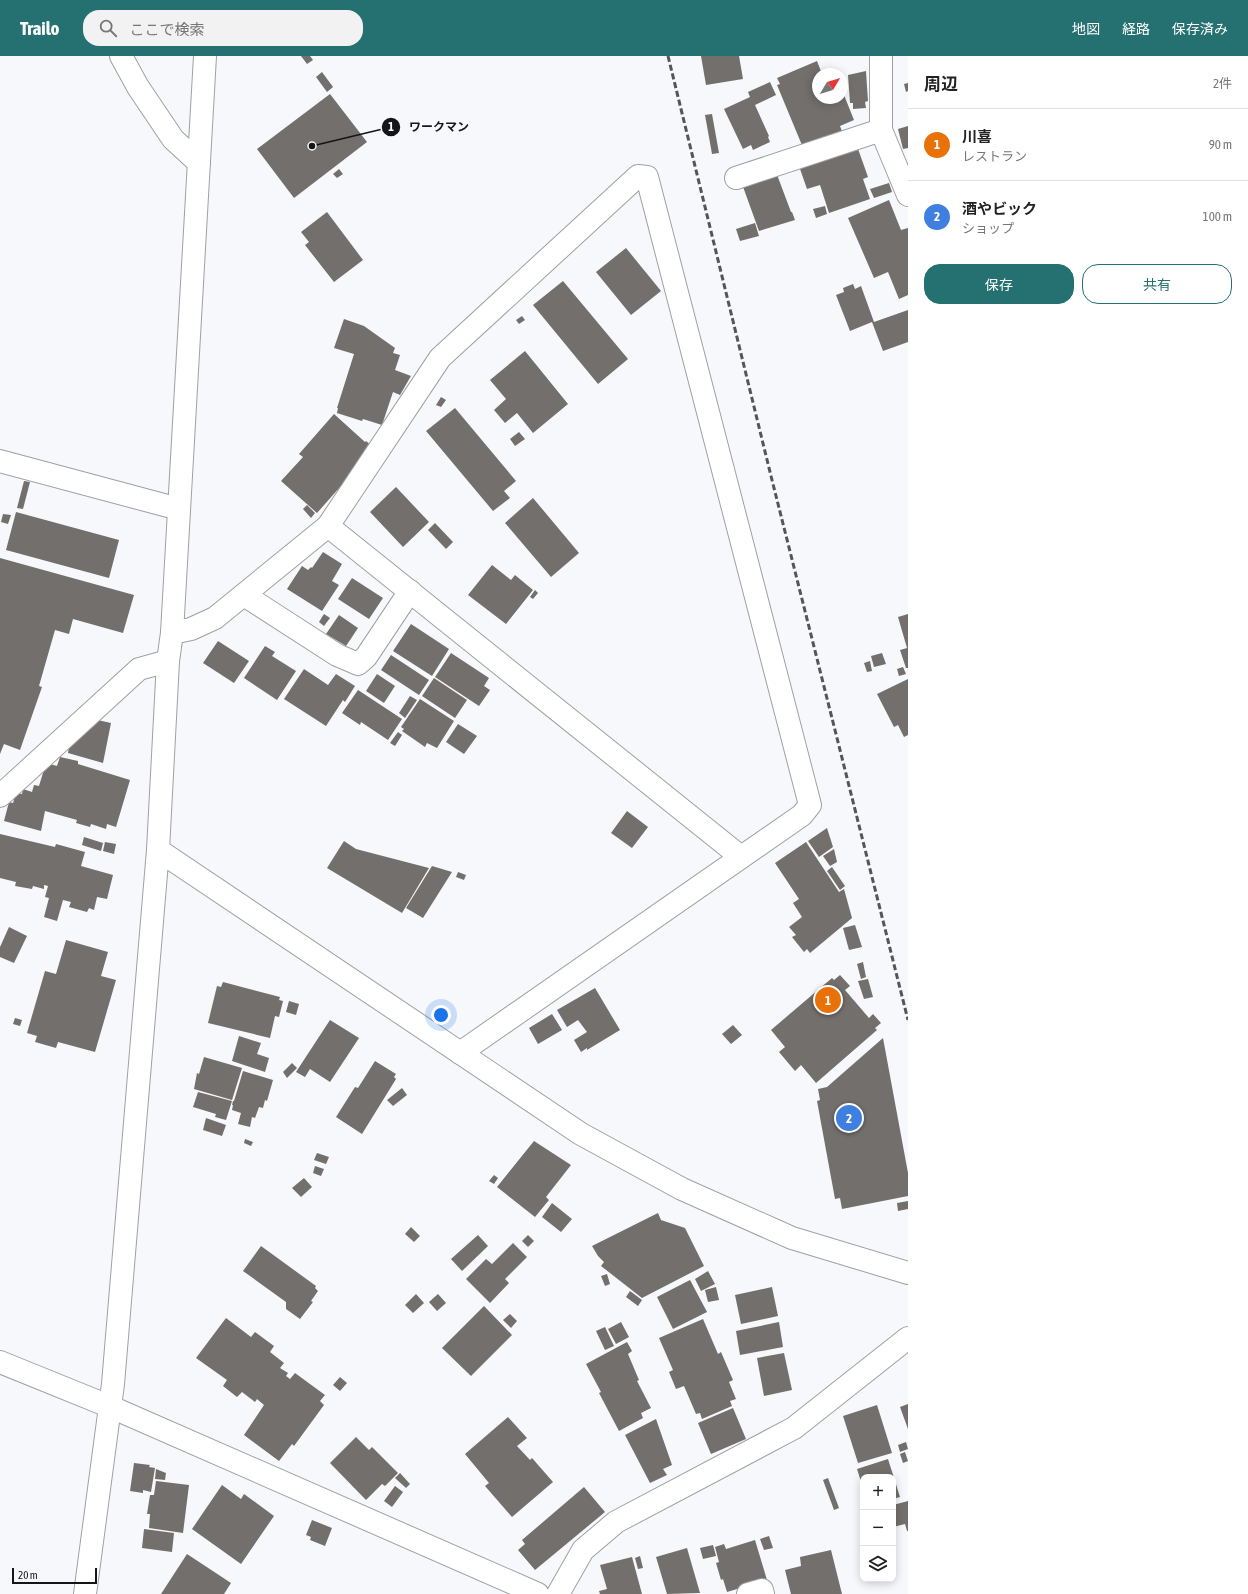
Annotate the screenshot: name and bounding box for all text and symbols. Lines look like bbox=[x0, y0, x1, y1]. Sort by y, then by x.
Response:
search box bbox=[83, 10, 363, 46]
text: Trailo bbox=[20, 17, 59, 39]
icon: search bbox=[97, 17, 119, 39]
text: ここで検索 bbox=[129, 21, 204, 38]
text: 地図 bbox=[1072, 21, 1100, 37]
text: 経路 bbox=[1122, 21, 1150, 37]
text: 保存済み bbox=[1172, 21, 1228, 37]
north arrow bbox=[812, 68, 848, 104]
text: 周辺 bbox=[924, 74, 958, 94]
text: 2件 bbox=[1213, 76, 1232, 91]
callout: ワークマン bbox=[381, 115, 477, 139]
text: 1 bbox=[388, 120, 394, 134]
text: ワークマン bbox=[409, 120, 469, 134]
text: 川喜 bbox=[962, 128, 992, 145]
text: 1 bbox=[934, 137, 940, 152]
text: 90 m bbox=[1209, 137, 1232, 152]
text: レストラン bbox=[962, 149, 1027, 164]
text: 酒やビック bbox=[962, 200, 1037, 217]
text: 2 bbox=[934, 209, 940, 224]
text: 100 m bbox=[1203, 209, 1232, 224]
text: ショップ bbox=[962, 221, 1014, 236]
button: 保存 bbox=[924, 264, 1074, 304]
button: 共有 bbox=[1082, 264, 1232, 304]
pin: 1 bbox=[815, 985, 841, 1015]
your location bbox=[431, 1005, 451, 1025]
pin: 2 bbox=[836, 1103, 862, 1133]
map controls bbox=[860, 1474, 896, 1582]
button: + bbox=[860, 1474, 896, 1510]
button: − bbox=[860, 1510, 896, 1546]
button: layers bbox=[860, 1546, 896, 1582]
scale bar bbox=[12, 1566, 97, 1585]
text: 20 m bbox=[18, 1569, 38, 1581]

